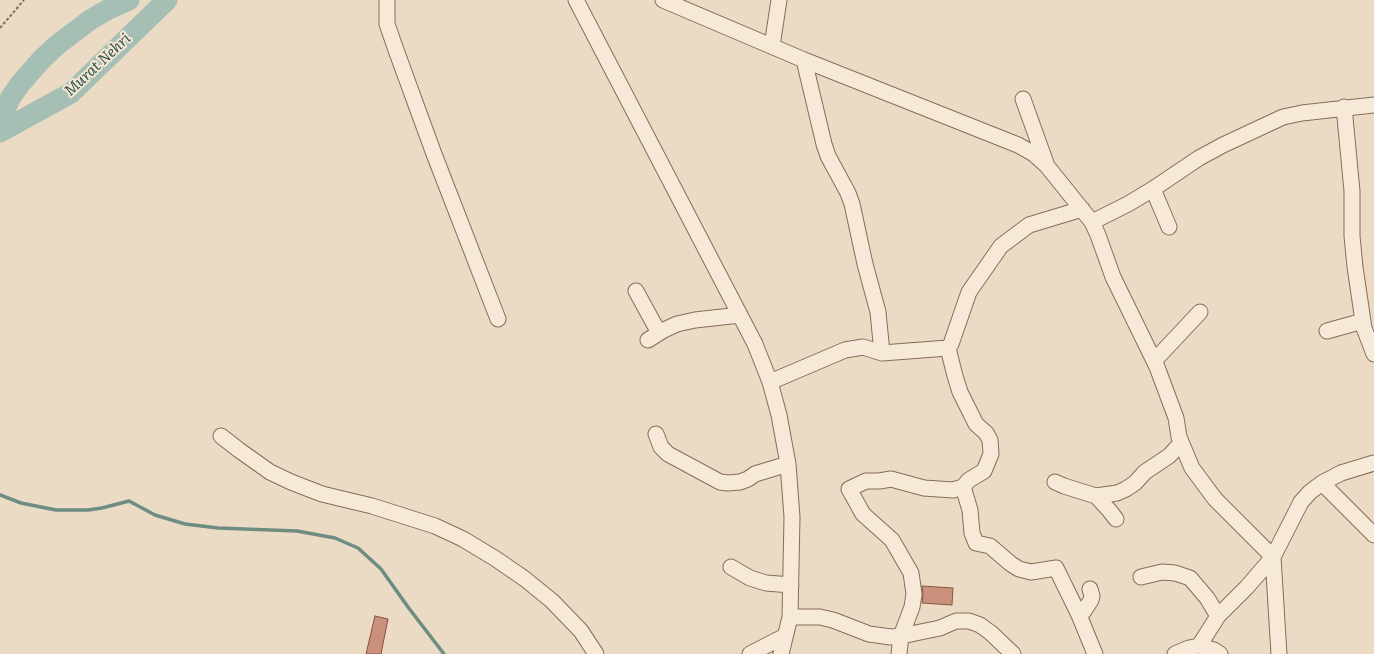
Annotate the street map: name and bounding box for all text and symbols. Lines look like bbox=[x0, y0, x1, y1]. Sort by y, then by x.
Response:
water label: Murat Nehri bbox=[61, 30, 135, 100]

